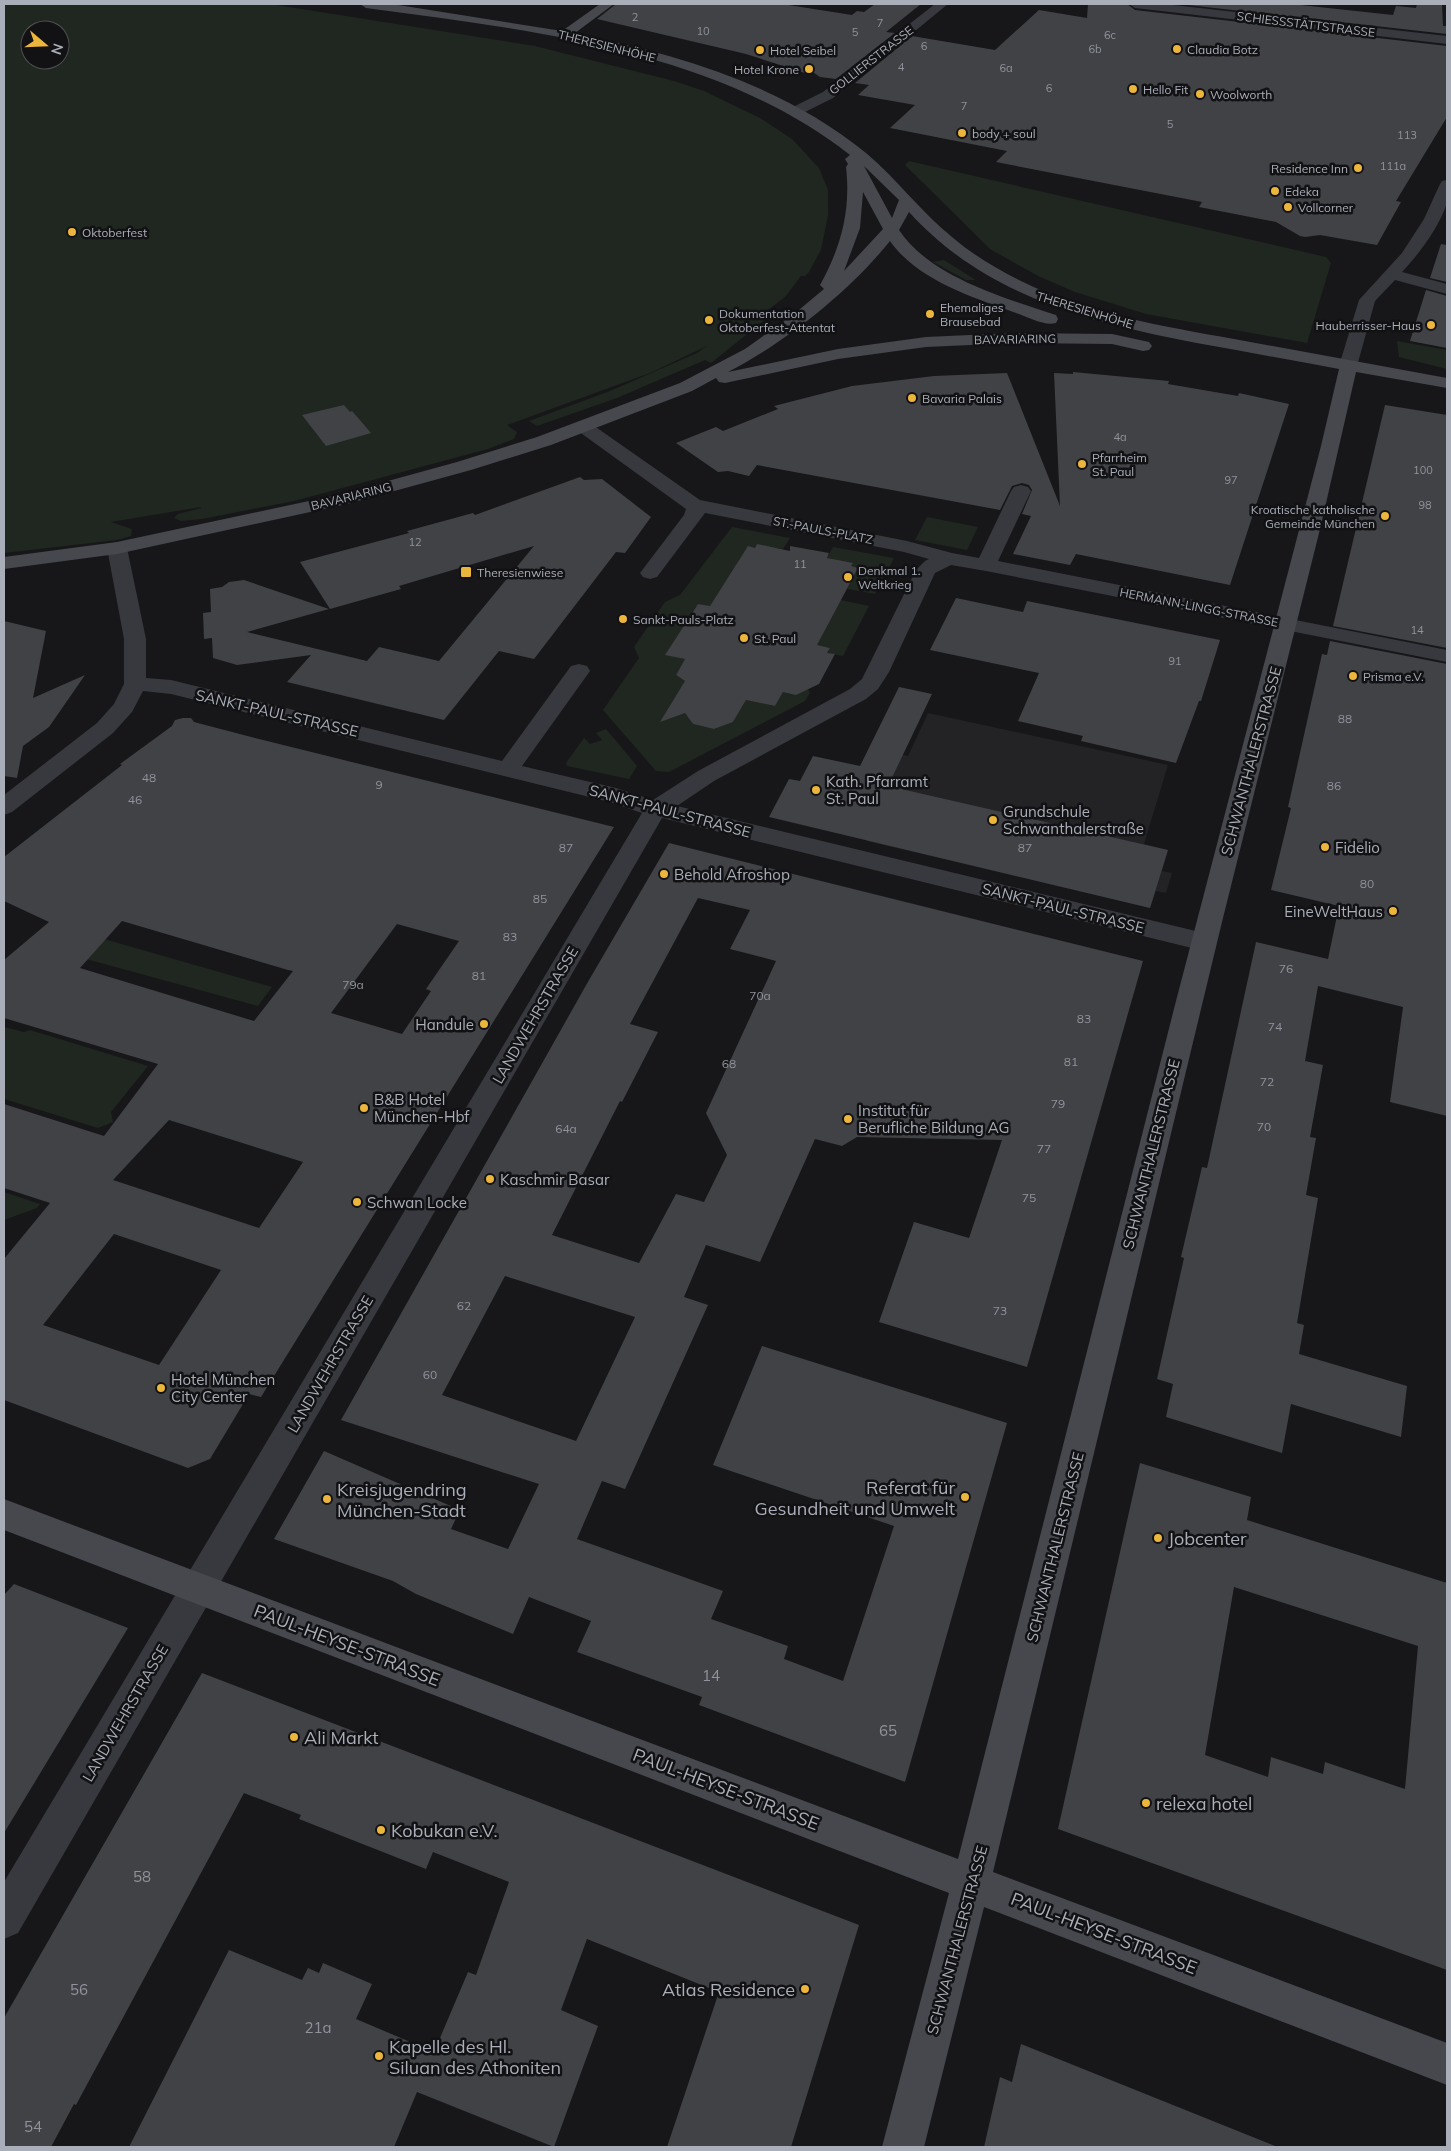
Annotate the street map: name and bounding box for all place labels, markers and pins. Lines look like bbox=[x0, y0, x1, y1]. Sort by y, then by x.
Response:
place label: Claudia Botz bbox=[1187, 42, 1258, 57]
place label: Hotel Seibel bbox=[770, 43, 836, 58]
marker: Claudia Botz bbox=[1171, 43, 1183, 55]
marker: Hotel Seibel bbox=[754, 44, 766, 56]
place label: Hotel Krone bbox=[734, 62, 799, 77]
marker: Hotel Krone bbox=[803, 63, 815, 75]
place label: Hello Fit bbox=[1143, 82, 1188, 97]
marker: Hello Fit bbox=[1127, 83, 1139, 95]
place label: Woolworth bbox=[1210, 87, 1272, 102]
marker: Woolworth bbox=[1194, 88, 1206, 100]
place label: body + soul bbox=[972, 126, 1036, 141]
marker: body + soul bbox=[956, 127, 968, 139]
place label: Residence Inn bbox=[1271, 161, 1348, 176]
marker: Residence Inn bbox=[1352, 162, 1364, 174]
place label: Edeka bbox=[1285, 184, 1319, 199]
marker: Edeka bbox=[1269, 185, 1281, 197]
place label: Vollcorner bbox=[1298, 200, 1354, 215]
marker: Vollcorner bbox=[1282, 201, 1294, 213]
place label: Oktoberfest bbox=[82, 225, 147, 240]
marker: Oktoberfest bbox=[66, 226, 78, 238]
place label: Ehemaliges Brausebad bbox=[940, 300, 1004, 329]
place label: Dokumentation Oktoberfest-Attentat bbox=[719, 306, 835, 335]
marker: Ehemaliges Brausebad bbox=[924, 308, 936, 320]
marker: Dokumentation Oktoberfest-Attentat bbox=[703, 314, 715, 326]
place label: Hauberrisser-Haus bbox=[1315, 318, 1421, 333]
marker: Hauberrisser-Haus bbox=[1425, 319, 1437, 331]
place label: Bavaria Palais bbox=[922, 391, 1002, 406]
marker: Bavaria Palais bbox=[906, 392, 918, 404]
place label: Pfarrheim St. Paul bbox=[1092, 450, 1147, 479]
marker: Pfarrheim St. Paul bbox=[1076, 458, 1088, 470]
place label: Kroatische katholische Gemeinde München bbox=[1251, 502, 1375, 531]
marker: Kroatische katholische Gemeinde München bbox=[1379, 510, 1391, 522]
place label: Denkmal 1. Weltkrieg bbox=[858, 563, 920, 592]
marker: Theresienwiese bbox=[459, 565, 473, 579]
place label: Theresienwiese bbox=[477, 565, 563, 580]
marker: Denkmal 1. Weltkrieg bbox=[842, 571, 854, 583]
place label: Sankt-Pauls-Platz bbox=[633, 612, 734, 627]
marker: Sankt-Pauls-Platz bbox=[617, 613, 629, 625]
place label: St. Paul bbox=[754, 631, 796, 646]
marker: St. Paul bbox=[738, 632, 750, 644]
place label: Prisma e.V. bbox=[1363, 669, 1424, 684]
marker: Prisma e.V. bbox=[1347, 670, 1359, 682]
place label: Kath. Pfarramt St. Paul bbox=[826, 772, 928, 808]
marker: Kath. Pfarramt St. Paul bbox=[810, 784, 822, 796]
place label: Grundschule Schwanthalerstraße bbox=[1003, 802, 1144, 838]
marker: Grundschule Schwanthalerstraße bbox=[987, 814, 999, 826]
place label: Fidelio bbox=[1335, 838, 1380, 857]
marker: Fidelio bbox=[1319, 841, 1331, 853]
place label: Behold Afroshop bbox=[674, 865, 790, 884]
marker: Behold Afroshop bbox=[658, 868, 670, 880]
place label: EineWeltHaus bbox=[1284, 902, 1383, 921]
marker: EineWeltHaus bbox=[1387, 905, 1399, 917]
place label: Handule bbox=[415, 1015, 474, 1034]
marker: Handule bbox=[478, 1018, 490, 1030]
place label: B&B Hotel München-Hbf bbox=[374, 1090, 470, 1126]
place label: Institut für Berufliche Bildung AG bbox=[858, 1101, 1010, 1137]
marker: B&B Hotel München-Hbf bbox=[358, 1102, 370, 1114]
marker: Institut für Berufliche Bildung AG bbox=[842, 1113, 854, 1125]
place label: Kaschmir Basar bbox=[500, 1170, 610, 1189]
marker: Kaschmir Basar bbox=[484, 1173, 496, 1185]
place label: Schwan Locke bbox=[367, 1193, 467, 1212]
marker: Schwan Locke bbox=[351, 1196, 363, 1208]
place label: Hotel München City Center bbox=[171, 1370, 275, 1406]
marker: Hotel München City Center bbox=[155, 1382, 167, 1394]
place label: Referat für Gesundheit und Umwelt bbox=[755, 1476, 955, 1520]
place label: Kreisjugendring München-Stadt bbox=[337, 1478, 467, 1522]
marker: Referat für Gesundheit und Umwelt bbox=[959, 1491, 971, 1503]
marker: Kreisjugendring München-Stadt bbox=[321, 1493, 333, 1505]
place label: Jobcenter bbox=[1168, 1527, 1247, 1550]
marker: Jobcenter bbox=[1152, 1532, 1164, 1544]
place label: Ali Markt bbox=[304, 1726, 379, 1749]
marker: Ali Markt bbox=[288, 1731, 300, 1743]
place label: relexa hotel bbox=[1156, 1792, 1252, 1815]
marker: relexa hotel bbox=[1140, 1797, 1152, 1809]
place label: Kobukan e.V. bbox=[391, 1819, 498, 1842]
marker: Kobukan e.V. bbox=[375, 1824, 387, 1836]
place label: Atlas Residence bbox=[662, 1978, 795, 2001]
marker: Atlas Residence bbox=[799, 1983, 811, 1995]
place label: Kapelle des Hl. Siluan des Athoniten bbox=[389, 2035, 561, 2079]
marker: Kapelle des Hl. Siluan des Athoniten bbox=[373, 2050, 385, 2062]

